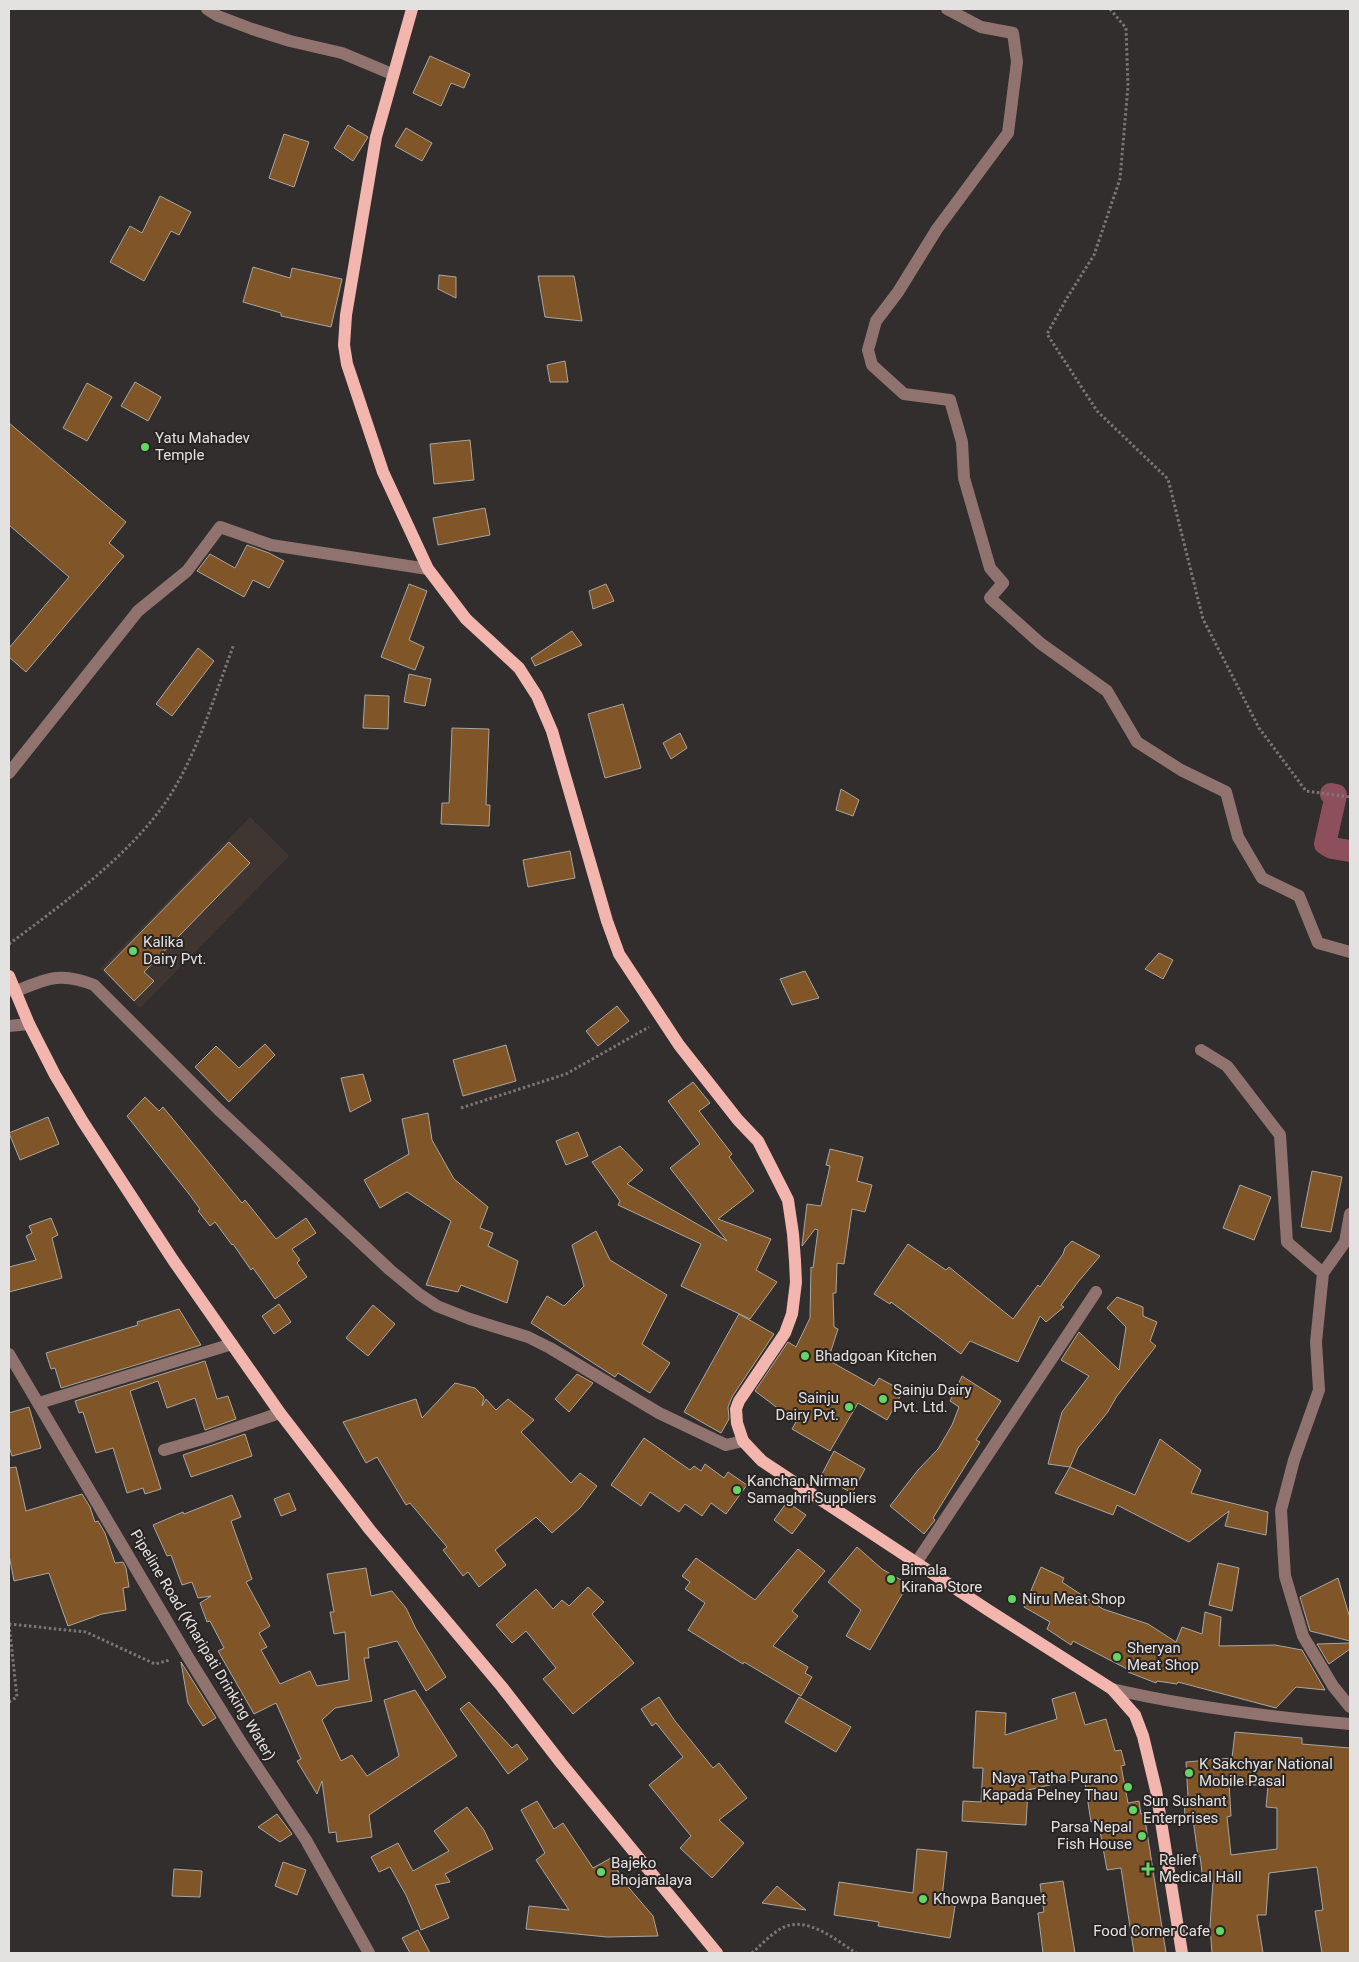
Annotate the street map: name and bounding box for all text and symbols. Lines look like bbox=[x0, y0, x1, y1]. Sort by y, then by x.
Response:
place label: Yatu Mahadev Temple bbox=[155, 429, 250, 464]
marker: Yatu Mahadev Temple bbox=[139, 441, 151, 453]
place label: Kalika Dairy Pvt. bbox=[143, 933, 206, 968]
marker: Kalika Dairy Pvt. bbox=[127, 945, 139, 957]
place label: Bhadgoan Kitchen bbox=[815, 1347, 937, 1365]
marker: Bhadgoan Kitchen bbox=[799, 1350, 811, 1362]
place label: Sainju Dairy Pvt. Ltd. bbox=[893, 1381, 972, 1416]
place label: Sainju Dairy Pvt. bbox=[776, 1389, 839, 1424]
marker: Sainju Dairy Pvt. Ltd. bbox=[877, 1393, 889, 1405]
marker: Sainju Dairy Pvt. bbox=[843, 1401, 855, 1413]
place label: Kanchan Nirman Samaghri Suppliers bbox=[747, 1472, 877, 1507]
marker: Kanchan Nirman Samaghri Suppliers bbox=[731, 1484, 743, 1496]
street label: Pipeline Road (Kharipati Drinking Water) bbox=[127, 1526, 279, 1764]
place label: Bimala Kirana Store bbox=[901, 1561, 982, 1596]
marker: Bimala Kirana Store bbox=[885, 1573, 897, 1585]
place label: Niru Meat Shop bbox=[1022, 1590, 1125, 1608]
marker: Niru Meat Shop bbox=[1006, 1593, 1018, 1605]
place label: Sheryan Meat Shop bbox=[1127, 1639, 1199, 1674]
marker: Sheryan Meat Shop bbox=[1111, 1651, 1123, 1663]
place label: K Sakchyar National Mobile Pasal bbox=[1199, 1755, 1333, 1790]
marker: K Sakchyar National Mobile Pasal bbox=[1183, 1767, 1195, 1779]
place label: Naya Tatha Purano Kapada Pelney Thau bbox=[982, 1769, 1118, 1804]
marker: Naya Tatha Purano Kapada Pelney Thau bbox=[1122, 1781, 1134, 1793]
place label: Sun Sushant Enterprises bbox=[1143, 1792, 1227, 1827]
marker: Sun Sushant Enterprises bbox=[1127, 1804, 1139, 1816]
place label: Parsa Nepal Fish House bbox=[1051, 1818, 1132, 1853]
marker: Parsa Nepal Fish House bbox=[1136, 1830, 1148, 1842]
place label: Relief Medical Hall bbox=[1159, 1851, 1242, 1886]
place label: Bajeko Bhojanalaya bbox=[611, 1854, 692, 1889]
marker: Relief Medical Hall bbox=[1141, 1862, 1155, 1876]
marker: Bajeko Bhojanalaya bbox=[595, 1866, 607, 1878]
place label: Khowpa Banquet bbox=[933, 1890, 1046, 1908]
marker: Khowpa Banquet bbox=[917, 1893, 929, 1905]
place label: Food Corner Cafe bbox=[1093, 1922, 1210, 1940]
marker: Food Corner Cafe bbox=[1214, 1925, 1226, 1937]

